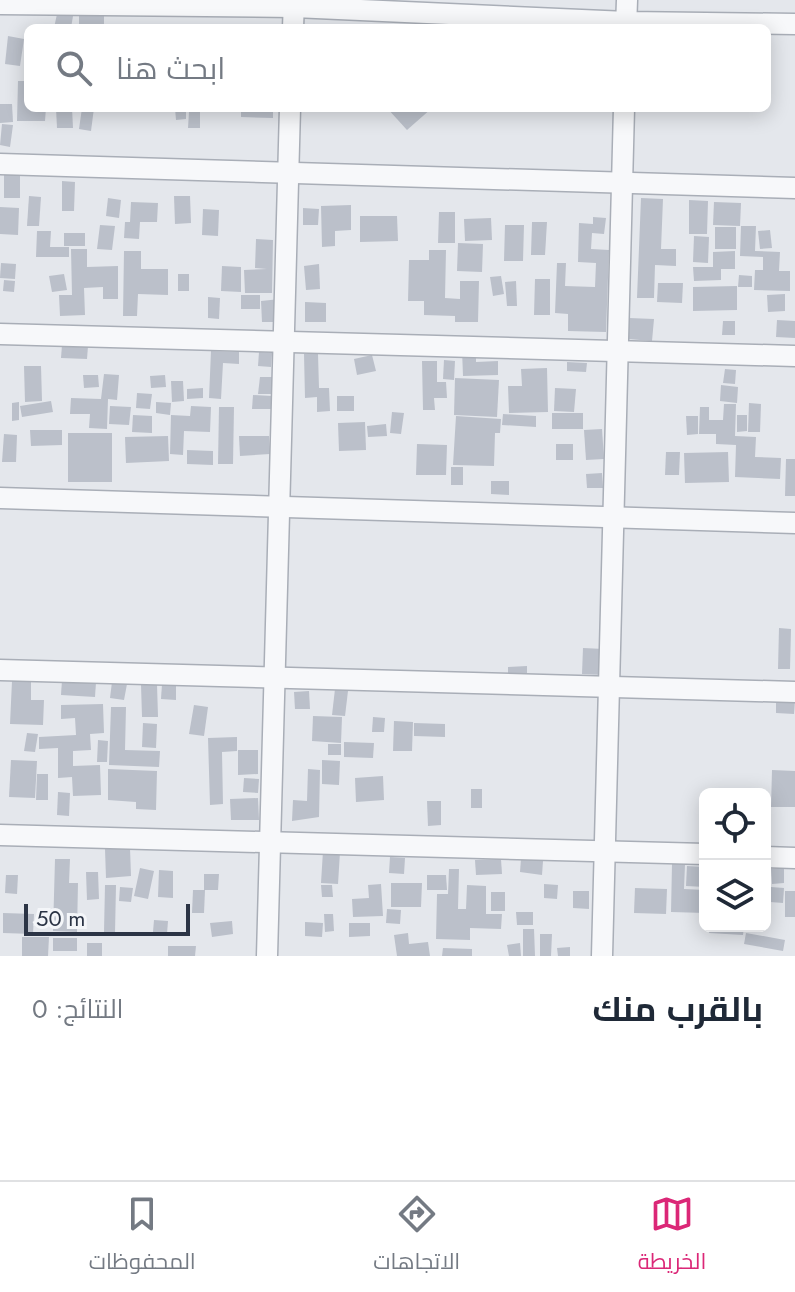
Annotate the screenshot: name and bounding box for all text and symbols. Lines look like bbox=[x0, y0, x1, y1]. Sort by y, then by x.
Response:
search box bbox=[24, 24, 771, 112]
icon: search bbox=[52, 46, 96, 90]
text: ابحث هنا bbox=[116, 47, 225, 90]
map controls bbox=[699, 788, 771, 932]
button: locate bbox=[699, 788, 771, 860]
button: layers bbox=[699, 860, 771, 932]
scale bar bbox=[24, 900, 190, 936]
text: 50 m bbox=[36, 902, 85, 934]
text: بالقرب منك bbox=[592, 985, 763, 1034]
text: النتائج: 0 bbox=[32, 990, 124, 1028]
tab: المحفوظات bbox=[89, 1192, 196, 1282]
tab: الاتجاهات bbox=[373, 1192, 460, 1282]
tab: الخريطة bbox=[638, 1192, 706, 1282]

